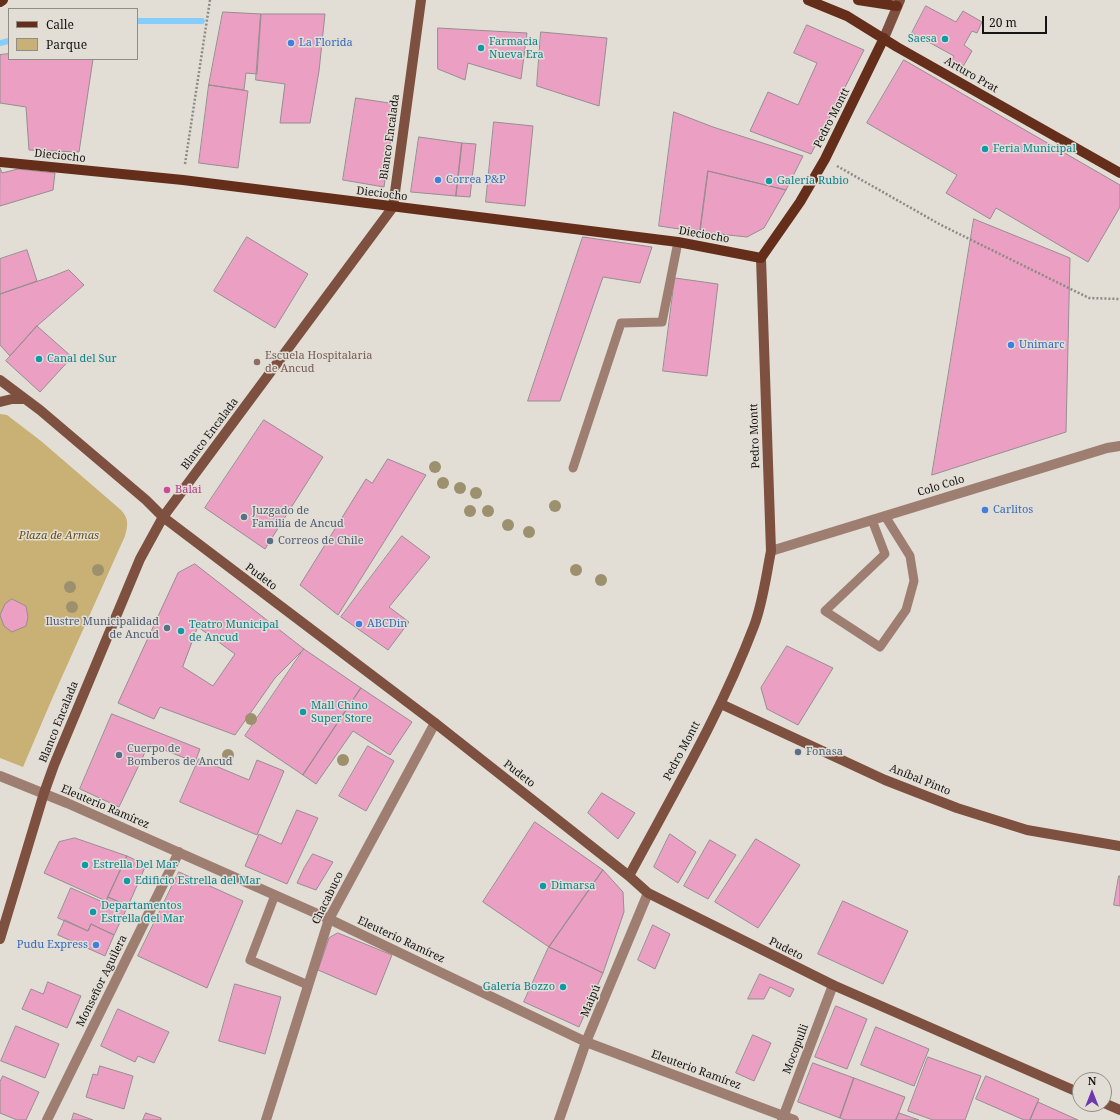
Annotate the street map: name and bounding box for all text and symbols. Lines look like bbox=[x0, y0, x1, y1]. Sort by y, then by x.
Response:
legend bbox=[8, 8, 138, 60]
scale bar bbox=[984, 8, 1049, 34]
text: 20 m bbox=[989, 14, 1017, 31]
text: Calle bbox=[46, 16, 74, 33]
place label: Saesa bbox=[908, 32, 937, 46]
marker: Saesa bbox=[940, 34, 950, 44]
place label: Farmacia Nueva Era bbox=[489, 35, 544, 61]
text: Parque bbox=[46, 36, 87, 53]
place label: La Florida bbox=[299, 36, 353, 50]
marker: La Florida bbox=[286, 38, 296, 48]
marker: Farmacia Nueva Era bbox=[476, 43, 486, 53]
street label: Arturo Prat bbox=[942, 54, 1000, 96]
street label: Pedro Montt bbox=[811, 86, 853, 150]
street label: Blanco Encalada bbox=[377, 93, 403, 181]
place label: Feria Municipal bbox=[993, 142, 1076, 156]
marker: Feria Municipal bbox=[980, 144, 990, 154]
street label: Dieciocho bbox=[34, 147, 86, 165]
place label: Correa P&P bbox=[446, 173, 506, 187]
place label: Galería Rubio bbox=[777, 174, 849, 188]
marker: Correa P&P bbox=[433, 175, 443, 185]
marker: Galería Rubio bbox=[764, 176, 774, 186]
street label: Dieciocho bbox=[356, 184, 408, 204]
street label: Dieciocho bbox=[678, 224, 730, 246]
place label: Unimarc bbox=[1019, 338, 1065, 352]
marker: Unimarc bbox=[1006, 340, 1016, 350]
place label: Escuela Hospitalaria de Ancud bbox=[265, 349, 372, 375]
place label: Canal del Sur bbox=[47, 352, 117, 366]
marker: Canal del Sur bbox=[34, 354, 44, 364]
marker: Escuela Hospitalaria de Ancud bbox=[252, 357, 262, 367]
street label: Blanco Encalada bbox=[179, 395, 241, 473]
street label: Pedro Montt bbox=[747, 403, 763, 469]
street label: Colo Colo bbox=[916, 473, 966, 499]
place label: Balai bbox=[175, 483, 202, 497]
marker: Balai bbox=[162, 485, 172, 495]
place label: Carlitos bbox=[993, 503, 1033, 517]
place label: Juzgado de Familia de Ancud bbox=[252, 504, 344, 530]
marker: Carlitos bbox=[980, 505, 990, 515]
marker: Juzgado de Familia de Ancud bbox=[239, 512, 249, 522]
park label: Plaza de Armas bbox=[19, 529, 99, 543]
place label: Correos de Chile bbox=[278, 534, 364, 548]
marker: Correos de Chile bbox=[265, 536, 275, 546]
street label: Pudeto bbox=[242, 561, 280, 593]
place label: Ilustre Municipalidad de Ancud bbox=[45, 615, 159, 641]
place label: ABCDin bbox=[367, 617, 407, 631]
place label: Teatro Municipal de Ancud bbox=[189, 618, 279, 644]
marker: ABCDin bbox=[354, 619, 364, 629]
marker: Ilustre Municipalidad de Ancud bbox=[162, 623, 172, 633]
marker: Teatro Municipal de Ancud bbox=[176, 626, 186, 636]
street label: Blanco Encalada bbox=[37, 679, 81, 765]
place label: Mall Chino Super Store bbox=[311, 699, 372, 725]
marker: Mall Chino Super Store bbox=[298, 707, 308, 717]
street label: Pedro Montt bbox=[661, 719, 703, 783]
place label: Cuerpo de Bomberos de Ancud bbox=[127, 742, 232, 768]
place label: Fonasa bbox=[806, 745, 843, 759]
marker: Fonasa bbox=[793, 747, 803, 757]
marker: Cuerpo de Bomberos de Ancud bbox=[114, 750, 124, 760]
street label: Pudeto bbox=[501, 758, 537, 790]
street label: Aníbal Pinto bbox=[887, 762, 953, 798]
street label: Eleuterio Ramírez bbox=[59, 782, 151, 832]
place label: Estrella Del Mar bbox=[93, 858, 177, 872]
marker: Estrella Del Mar bbox=[80, 860, 90, 870]
street label: Chacabuco bbox=[310, 869, 346, 927]
place label: Edificio Estrella del Mar bbox=[135, 874, 261, 888]
marker: Edificio Estrella del Mar bbox=[122, 876, 132, 886]
place label: Dimarsa bbox=[551, 879, 595, 893]
marker: Dimarsa bbox=[538, 881, 548, 891]
place label: Departamentos Estrella del Mar bbox=[101, 899, 184, 925]
marker: Departamentos Estrella del Mar bbox=[88, 907, 98, 917]
street label: Eleuterio Ramírez bbox=[355, 914, 447, 966]
street label: Monseñor Aguilera bbox=[74, 933, 130, 1029]
street label: Pudeto bbox=[767, 935, 805, 963]
place label: Pudu Express bbox=[17, 938, 88, 952]
marker: Pudu Express bbox=[91, 940, 101, 950]
place label: Galería Bozzo bbox=[483, 980, 555, 994]
marker: Galería Bozzo bbox=[558, 982, 568, 992]
street label: Maipú bbox=[578, 983, 604, 1019]
street label: Mocopulli bbox=[780, 1022, 812, 1076]
street label: Eleuterio Ramírez bbox=[649, 1048, 743, 1092]
north arrow bbox=[1072, 1072, 1112, 1112]
text: N bbox=[1088, 1073, 1096, 1088]

